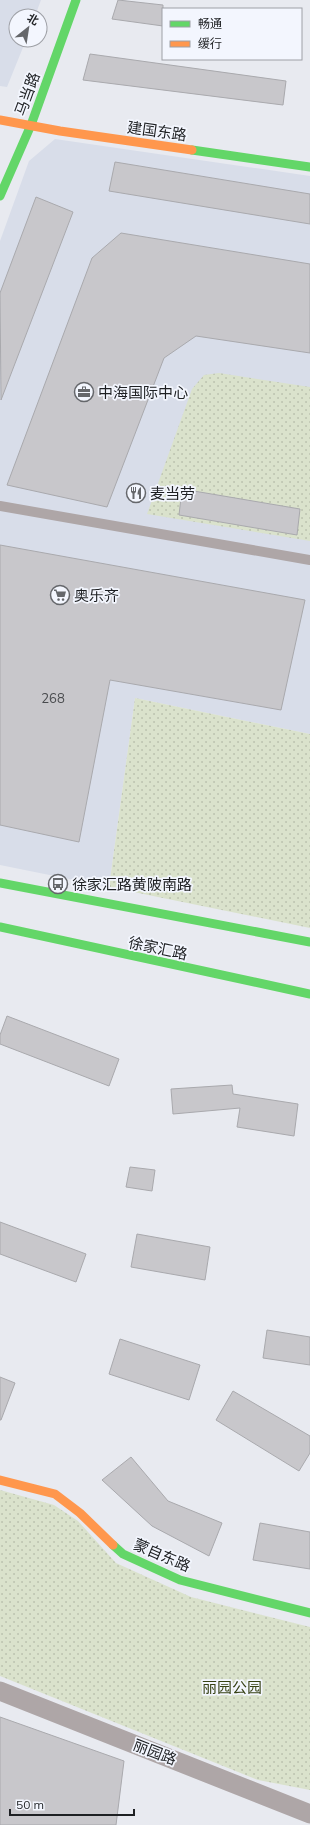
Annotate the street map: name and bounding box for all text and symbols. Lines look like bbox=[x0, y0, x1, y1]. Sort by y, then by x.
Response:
north arrow bbox=[8, 8, 48, 48]
legend bbox=[162, 8, 302, 60]
text: 北 bbox=[25, 11, 41, 28]
text: 畅通 bbox=[198, 16, 222, 31]
text: 缓行 bbox=[198, 36, 222, 51]
street label: 马当路 bbox=[10, 70, 44, 118]
street label: 建国东路 bbox=[126, 117, 188, 145]
office icon: 中海国际中心 bbox=[73, 381, 95, 403]
place label: 中海国际中心 bbox=[98, 383, 188, 402]
restaurant icon: 麦当劳 bbox=[125, 482, 147, 504]
place label: 麦当劳 bbox=[150, 484, 195, 503]
supermarket icon: 奥乐齐 bbox=[49, 584, 71, 606]
place label: 奥乐齐 bbox=[74, 586, 119, 605]
house number: 268 bbox=[41, 690, 65, 706]
bus stop icon: 徐家汇路黄陂南路 bbox=[47, 873, 69, 895]
place label: 徐家汇路黄陂南路 bbox=[72, 875, 192, 894]
street label: 徐家汇路 bbox=[127, 932, 189, 964]
street label: 蒙自东路 bbox=[131, 1535, 193, 1575]
park label: 丽园公园 bbox=[202, 1678, 262, 1697]
street label: 丽园路 bbox=[131, 1735, 179, 1769]
scale bar bbox=[10, 1791, 134, 1817]
text: 50 m bbox=[16, 1797, 44, 1812]

